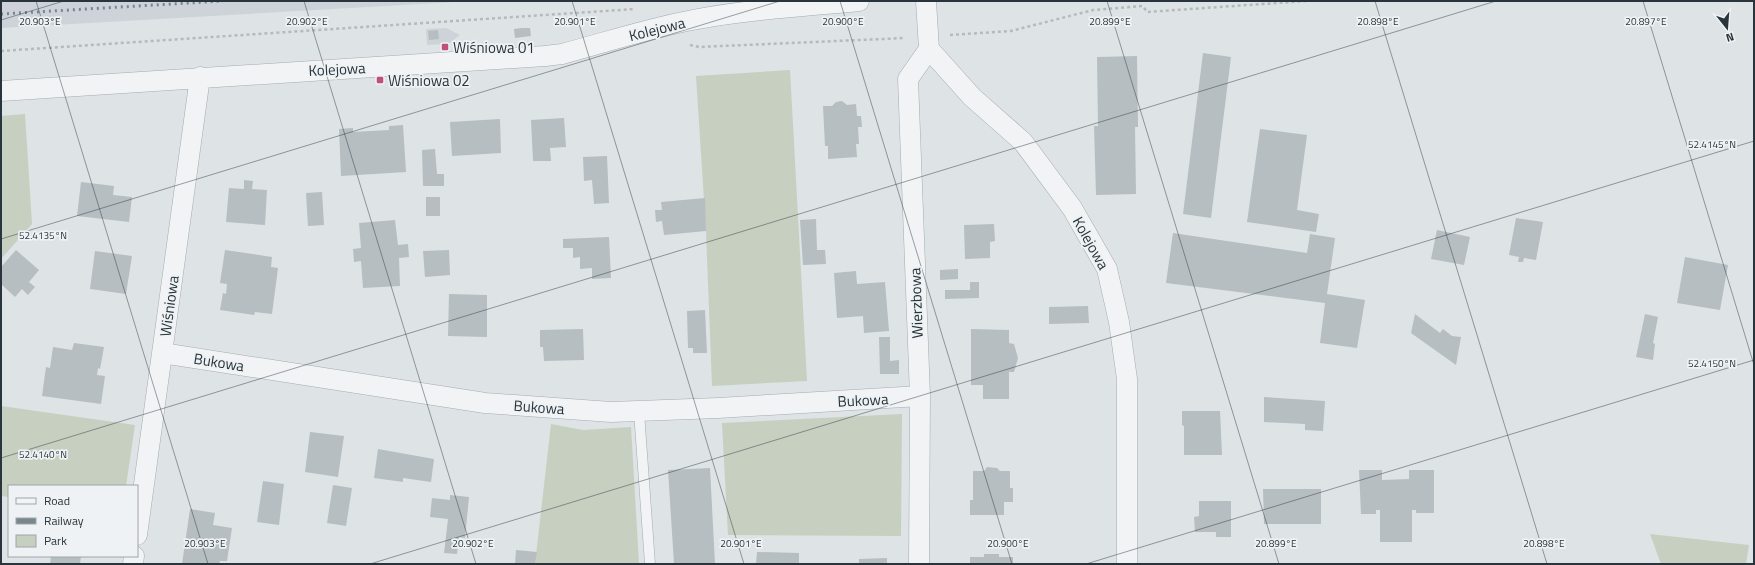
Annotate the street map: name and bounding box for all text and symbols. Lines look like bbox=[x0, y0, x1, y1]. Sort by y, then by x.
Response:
north arrow bbox=[1707, 8, 1747, 48]
street label: Kolejowa bbox=[626, 11, 688, 47]
text: 20.903°E bbox=[19, 14, 61, 29]
text: 20.902°E bbox=[286, 14, 328, 29]
text: 20.901°E bbox=[554, 14, 596, 29]
text: 20.900°E bbox=[822, 14, 864, 29]
text: 20.899°E bbox=[1089, 14, 1131, 29]
text: 20.898°E bbox=[1357, 14, 1399, 29]
text: 20.897°E bbox=[1625, 14, 1667, 29]
text: N bbox=[1724, 29, 1736, 46]
place label: Wiśniowa 01 bbox=[453, 36, 535, 59]
marker: Wiśniowa 01 bbox=[440, 42, 450, 52]
street label: Kolejowa bbox=[308, 56, 367, 82]
place label: Wiśniowa 02 bbox=[388, 69, 470, 92]
marker: Wiśniowa 02 bbox=[375, 75, 385, 85]
text: 52.4145°N bbox=[1688, 137, 1736, 152]
street label: Kolejowa bbox=[1067, 212, 1115, 274]
text: 52.4135°N bbox=[19, 228, 67, 243]
street label: Wierzbowa bbox=[903, 267, 929, 339]
street label: Wiśniowa bbox=[153, 273, 185, 338]
street label: Bukowa bbox=[192, 347, 246, 377]
text: 52.4150°N bbox=[1688, 356, 1736, 371]
street label: Bukowa bbox=[837, 387, 890, 413]
street label: Bukowa bbox=[513, 394, 566, 420]
text: 52.4140°N bbox=[19, 447, 67, 462]
legend bbox=[8, 485, 138, 557]
text: Road bbox=[44, 491, 70, 510]
text: Railway bbox=[44, 511, 84, 530]
text: Park bbox=[44, 531, 67, 550]
text: 20.903°E bbox=[184, 536, 226, 551]
text: 20.902°E bbox=[452, 536, 494, 551]
text: 20.901°E bbox=[720, 536, 762, 551]
text: 20.900°E bbox=[987, 536, 1029, 551]
text: 20.899°E bbox=[1255, 536, 1297, 551]
text: 20.898°E bbox=[1523, 536, 1565, 551]

